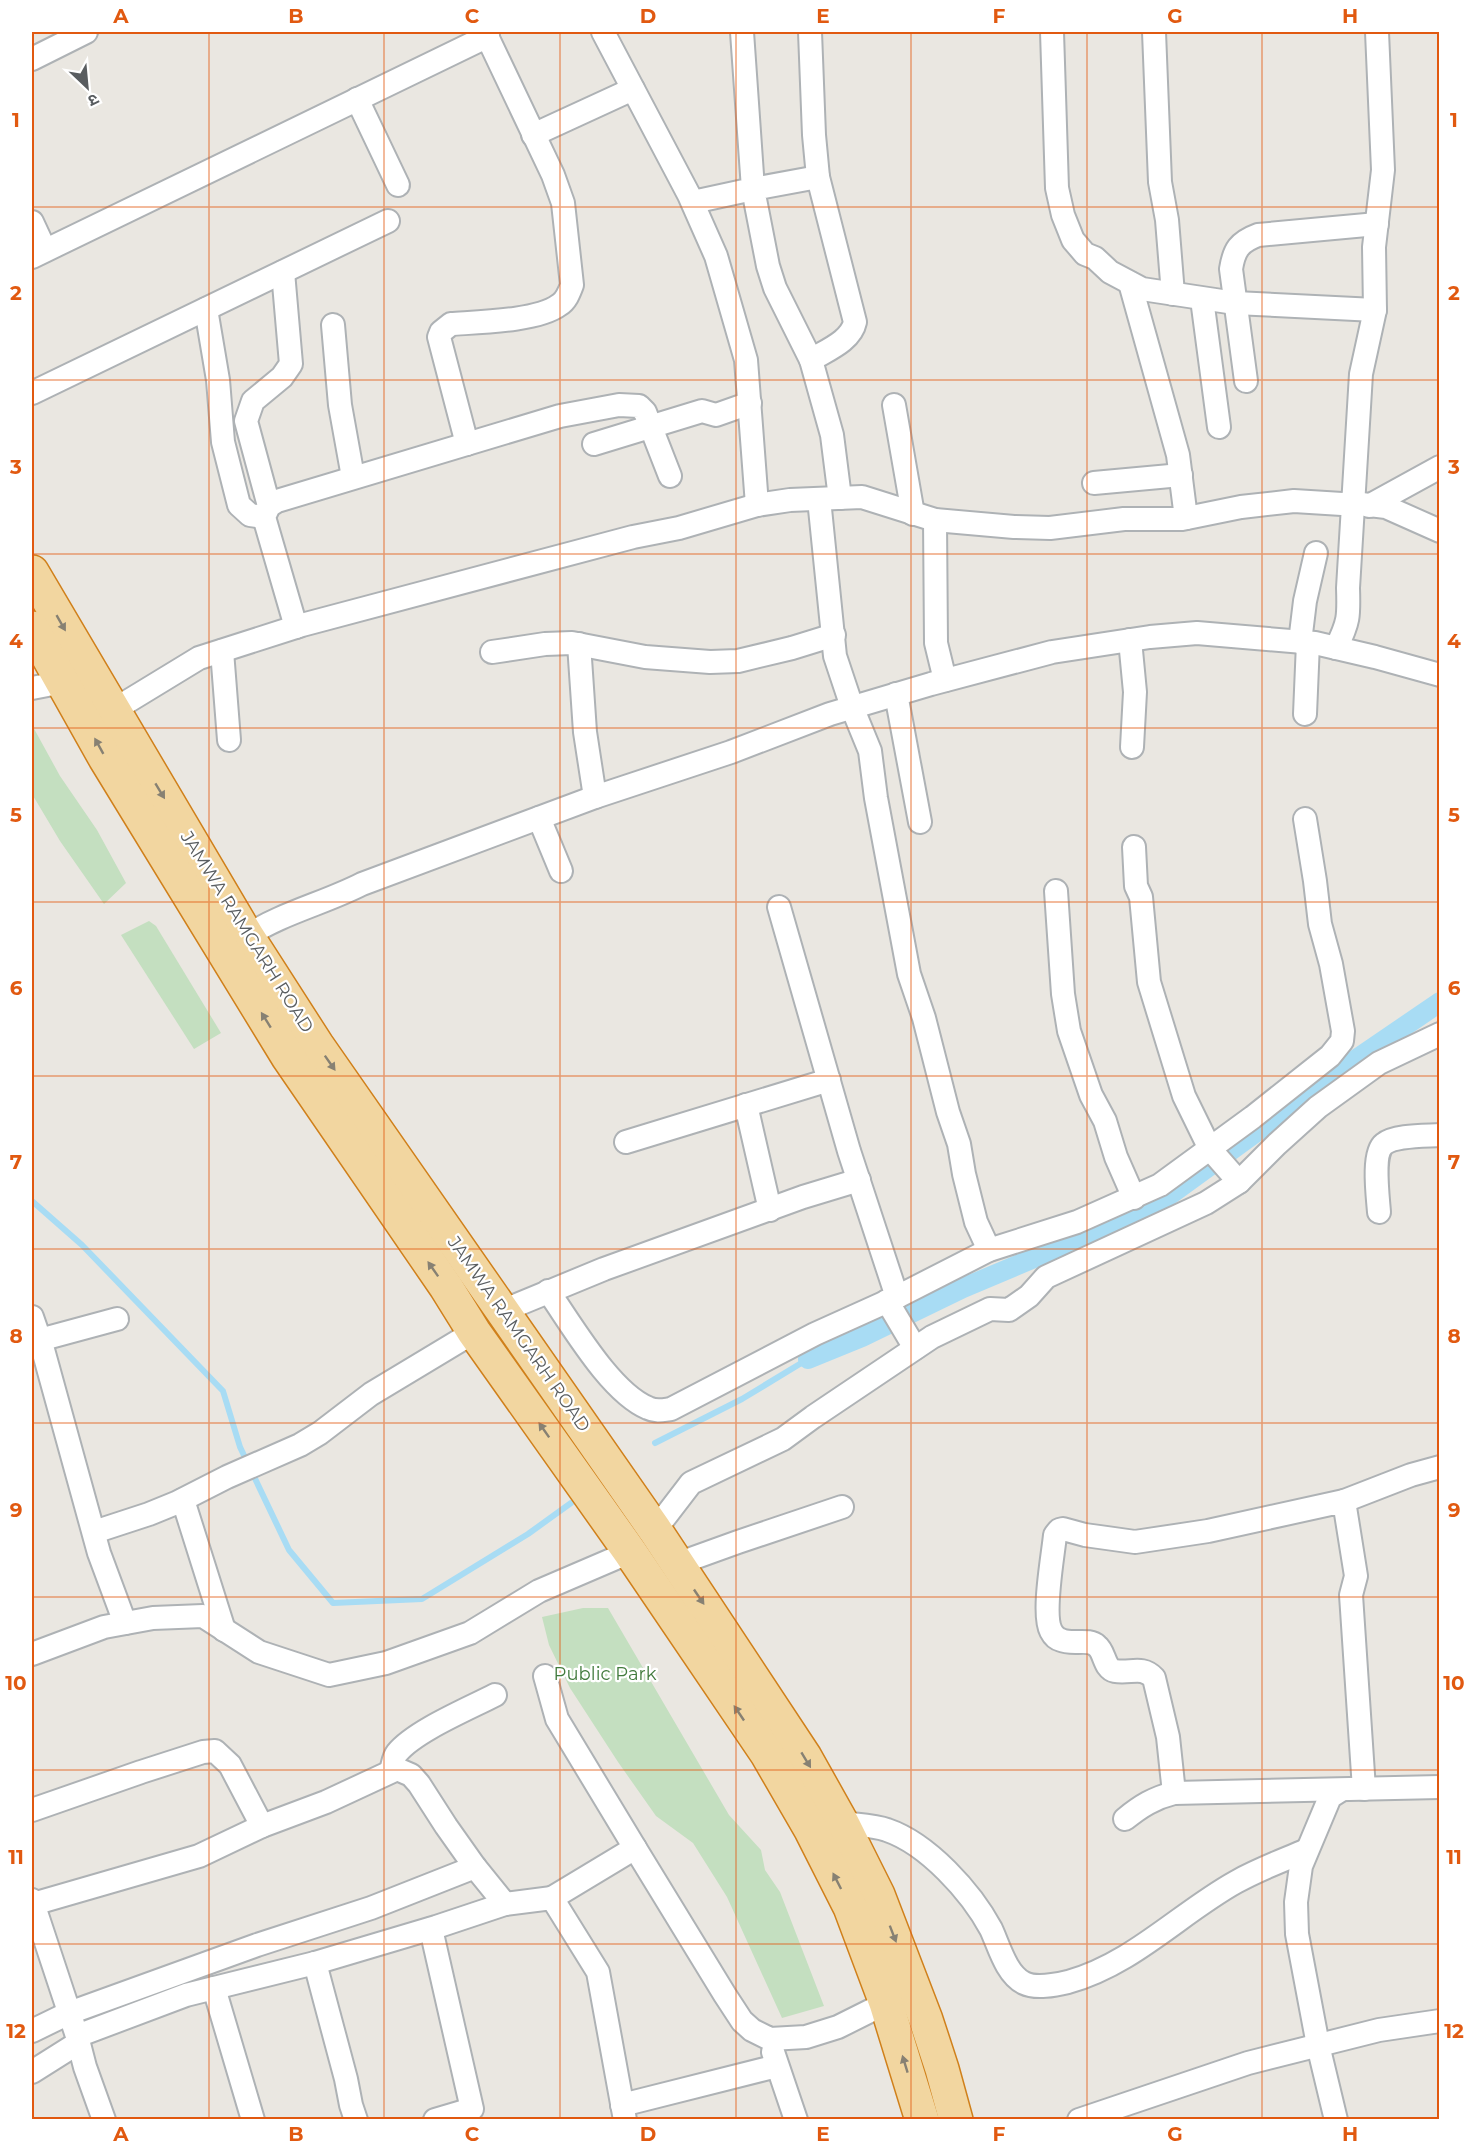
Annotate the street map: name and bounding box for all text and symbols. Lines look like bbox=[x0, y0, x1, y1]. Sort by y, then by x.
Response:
text: A bbox=[112, 4, 129, 28]
text: B bbox=[288, 4, 304, 28]
text: C bbox=[465, 4, 480, 28]
text: D bbox=[640, 4, 656, 28]
text: E bbox=[816, 4, 830, 28]
text: F bbox=[993, 4, 1006, 28]
text: G bbox=[1167, 4, 1183, 28]
text: H bbox=[1342, 4, 1358, 28]
north arrow bbox=[57, 57, 117, 117]
text: उ bbox=[84, 89, 102, 111]
text: 1 bbox=[12, 108, 20, 132]
text: 1 bbox=[1450, 108, 1458, 132]
text: 2 bbox=[10, 281, 22, 305]
text: 2 bbox=[1448, 281, 1460, 305]
text: 3 bbox=[9, 455, 22, 479]
text: 3 bbox=[1447, 455, 1460, 479]
one-way arrow bbox=[56, 615, 66, 632]
text: 4 bbox=[9, 629, 23, 653]
text: 4 bbox=[1447, 629, 1461, 653]
one-way arrow bbox=[94, 738, 104, 755]
one-way arrow bbox=[155, 783, 165, 800]
text: 5 bbox=[10, 803, 22, 827]
text: 5 bbox=[1448, 803, 1460, 827]
street label: JAMWA RAMGARH ROAD bbox=[175, 826, 318, 1037]
text: 6 bbox=[10, 976, 23, 1000]
text: 6 bbox=[1448, 976, 1461, 1000]
one-way arrow bbox=[260, 1012, 271, 1029]
one-way arrow bbox=[324, 1055, 335, 1071]
text: 7 bbox=[10, 1150, 22, 1174]
text: 7 bbox=[1448, 1150, 1460, 1174]
street label: JAMWA RAMGARH ROAD bbox=[442, 1231, 595, 1436]
one-way arrow bbox=[428, 1262, 440, 1277]
text: 8 bbox=[9, 1324, 23, 1348]
text: 8 bbox=[1447, 1324, 1461, 1348]
one-way arrow bbox=[538, 1422, 550, 1438]
text: 9 bbox=[10, 1498, 22, 1522]
text: 9 bbox=[1448, 1498, 1460, 1522]
one-way arrow bbox=[693, 1589, 704, 1605]
park label: Public Park bbox=[554, 1663, 657, 1685]
text: 10 bbox=[5, 1671, 27, 1695]
text: 10 bbox=[1443, 1671, 1465, 1695]
one-way arrow bbox=[733, 1705, 745, 1721]
one-way arrow bbox=[801, 1752, 812, 1768]
text: 11 bbox=[8, 1845, 24, 1869]
text: 11 bbox=[1446, 1845, 1462, 1869]
one-way arrow bbox=[833, 1872, 842, 1889]
one-way arrow bbox=[889, 1925, 898, 1943]
text: 12 bbox=[6, 2019, 26, 2043]
text: 12 bbox=[1444, 2019, 1464, 2043]
one-way arrow bbox=[900, 2054, 909, 2072]
text: A bbox=[112, 2122, 129, 2146]
text: B bbox=[288, 2122, 304, 2146]
text: C bbox=[465, 2122, 480, 2146]
text: D bbox=[640, 2122, 656, 2146]
text: E bbox=[816, 2122, 830, 2146]
text: F bbox=[993, 2122, 1006, 2146]
text: G bbox=[1167, 2122, 1183, 2146]
text: H bbox=[1342, 2122, 1358, 2146]

